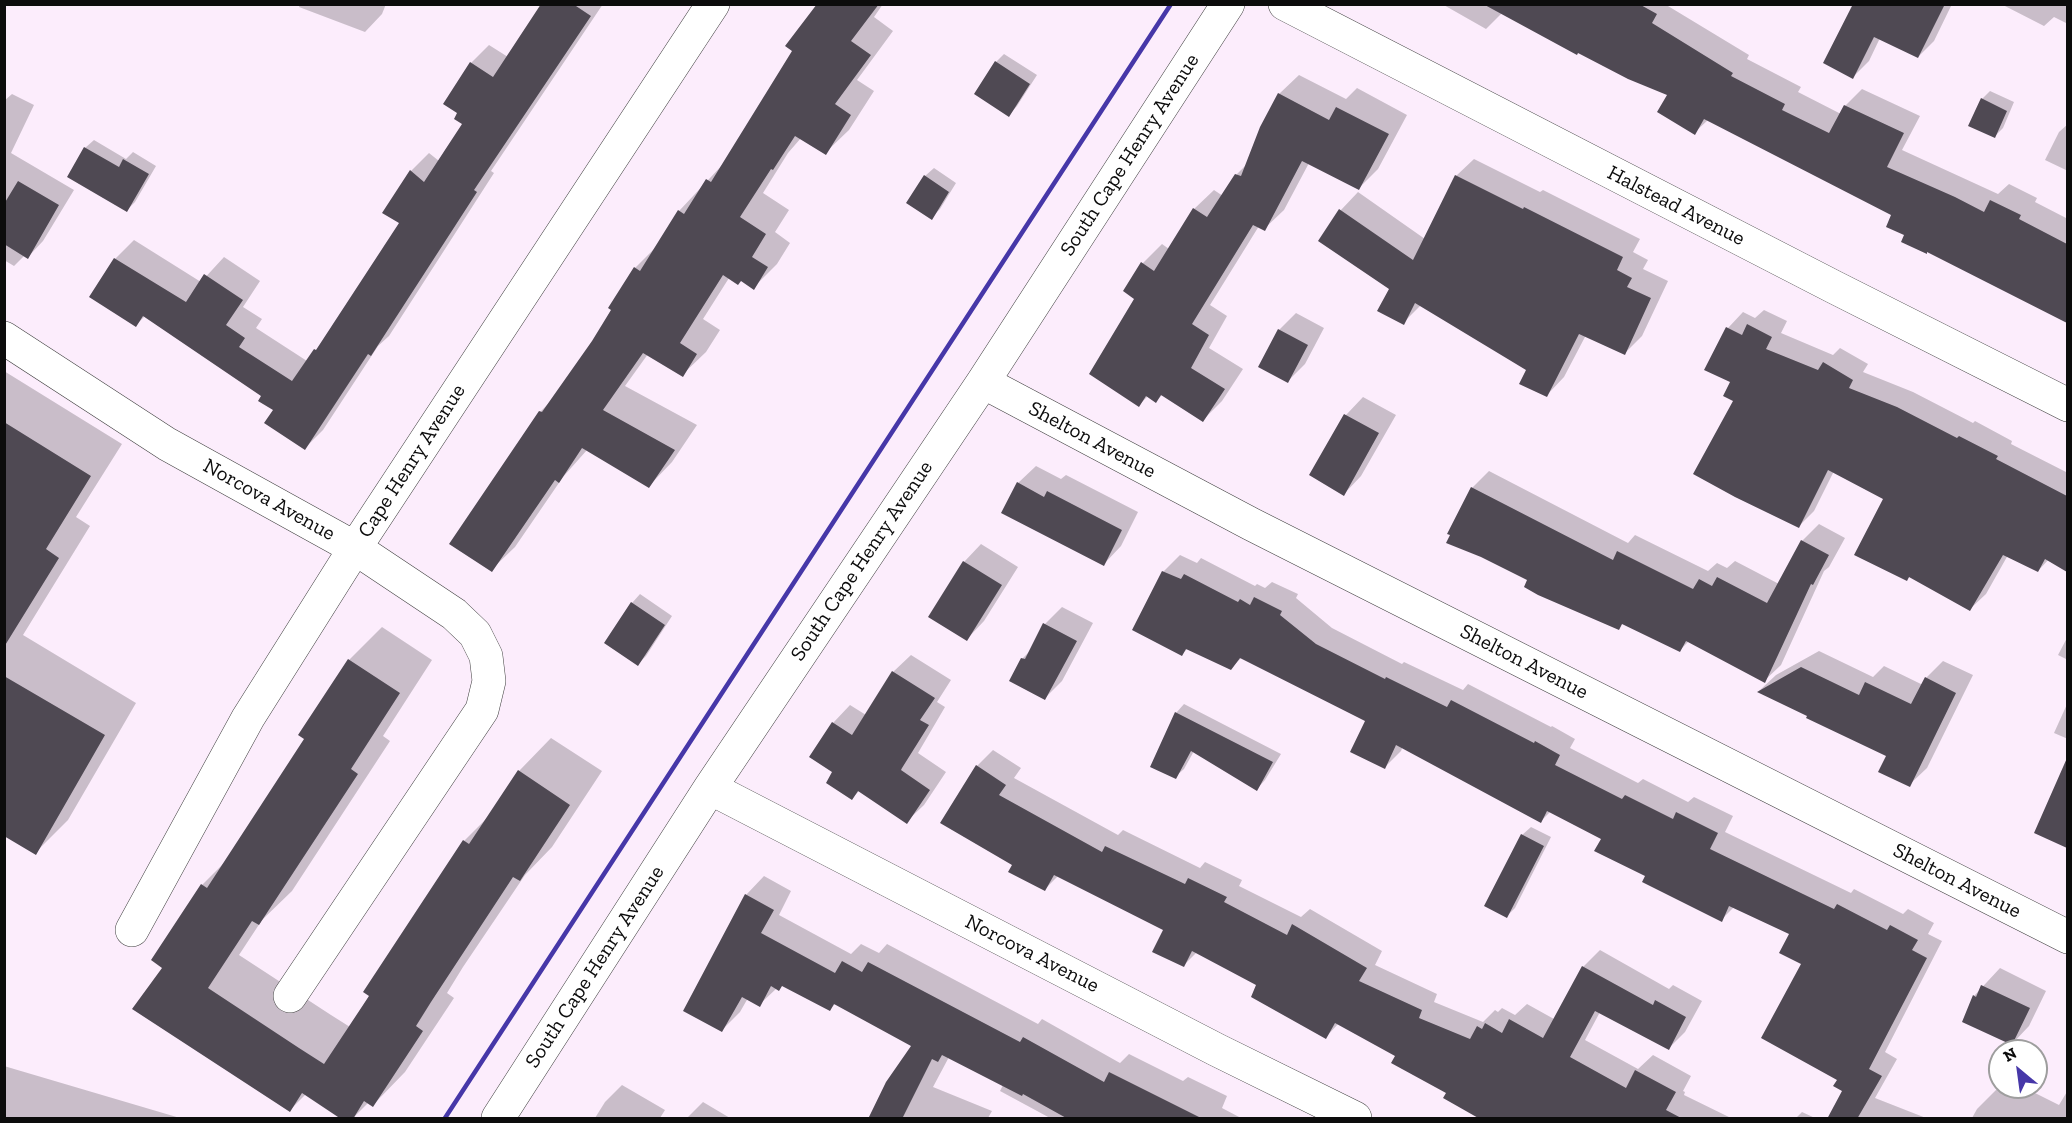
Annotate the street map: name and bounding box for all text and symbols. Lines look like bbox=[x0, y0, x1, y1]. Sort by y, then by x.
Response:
street label: South Cape Henry Avenue bbox=[1055, 49, 1205, 261]
street label: Halstead Avenue bbox=[1603, 160, 1749, 252]
street label: Cape Henry Avenue bbox=[353, 379, 471, 543]
street label: Shelton Avenue bbox=[1024, 396, 1160, 484]
street label: Norcova Avenue bbox=[199, 453, 339, 547]
street label: South Cape Henry Avenue bbox=[786, 456, 938, 666]
street label: Shelton Avenue bbox=[1456, 619, 1592, 705]
street label: Shelton Avenue bbox=[1889, 838, 2025, 924]
street label: South Cape Henry Avenue bbox=[520, 861, 670, 1073]
street label: Norcova Avenue bbox=[961, 909, 1103, 999]
north arrow bbox=[1988, 1039, 2048, 1099]
text: N bbox=[2000, 1043, 2020, 1066]

